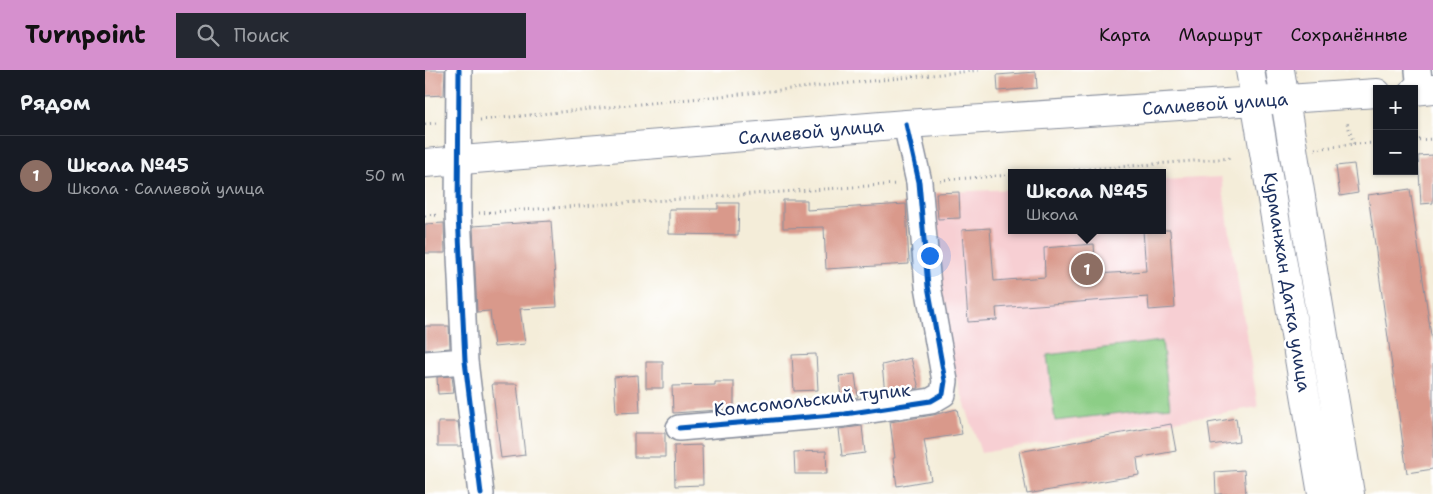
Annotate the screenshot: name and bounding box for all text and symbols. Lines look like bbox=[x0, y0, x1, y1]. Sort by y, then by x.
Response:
search box bbox=[176, 13, 526, 58]
text: Turnpoint bbox=[25, 19, 146, 51]
icon: search bbox=[194, 21, 222, 49]
text: Поиск bbox=[234, 23, 289, 48]
text: Карта bbox=[1099, 23, 1150, 47]
text: Маршрут bbox=[1178, 23, 1262, 47]
text: Сохранённые bbox=[1290, 23, 1408, 47]
map controls bbox=[1373, 85, 1418, 175]
button: + bbox=[1373, 85, 1418, 130]
street label: Салиевой улица bbox=[1141, 87, 1289, 121]
text: Рядом bbox=[20, 89, 90, 117]
street label: Салиевой улица bbox=[737, 114, 885, 150]
button: − bbox=[1373, 130, 1418, 175]
text: Школа №45 bbox=[67, 153, 189, 178]
text: 1 bbox=[32, 165, 40, 186]
text: 50 m bbox=[365, 165, 405, 186]
popup bbox=[1008, 169, 1166, 234]
street label: Курманжан Датка улица bbox=[1258, 170, 1316, 394]
text: Школа · Салиевой улица bbox=[67, 178, 264, 199]
text: Школа №45 bbox=[1026, 179, 1148, 204]
text: Школа bbox=[1026, 204, 1078, 225]
your location bbox=[917, 243, 943, 269]
pin: 1 bbox=[1071, 250, 1103, 288]
street label: Комсомольский тупик bbox=[712, 378, 912, 422]

